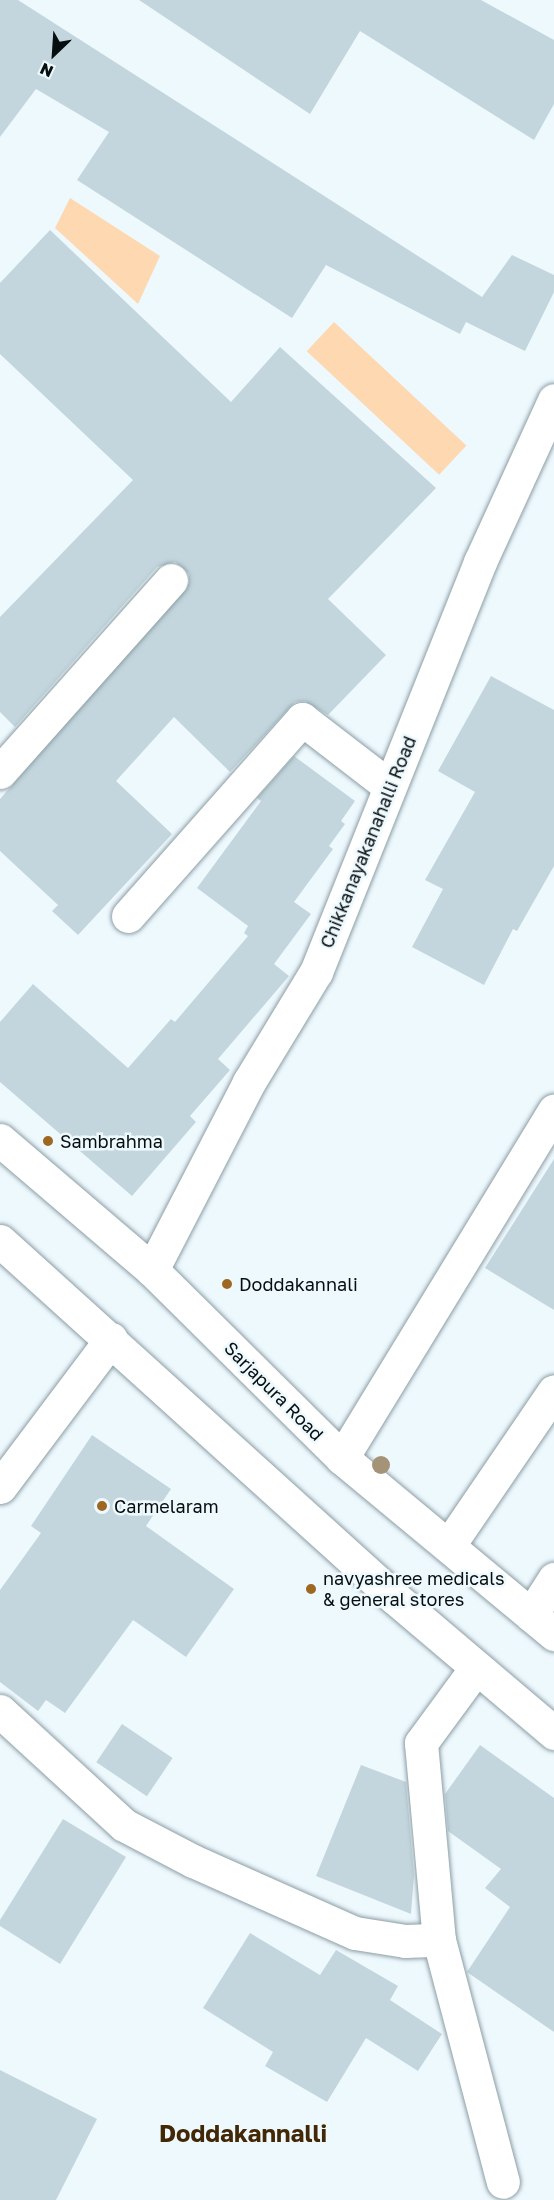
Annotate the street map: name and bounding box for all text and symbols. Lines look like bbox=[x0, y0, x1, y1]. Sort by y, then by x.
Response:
north arrow bbox=[24, 24, 84, 84]
text: N bbox=[37, 59, 56, 82]
street label: Chikkanayakanahalli Road bbox=[316, 733, 420, 951]
place label: Sambrahma bbox=[60, 1130, 163, 1152]
marker: Sambrahma bbox=[41, 1134, 55, 1148]
place label: Doddakannali bbox=[239, 1273, 358, 1295]
marker: Doddakannali bbox=[220, 1277, 234, 1291]
street label: Sarjapura Road bbox=[220, 1337, 328, 1445]
place label: Carmelaram bbox=[114, 1495, 219, 1517]
marker: Carmelaram bbox=[95, 1499, 109, 1513]
place label: navyashree medicals & general stores bbox=[323, 1568, 505, 1610]
marker: navyashree medicals & general stores bbox=[304, 1582, 318, 1596]
district label: Doddakannalli bbox=[159, 2119, 327, 2147]

